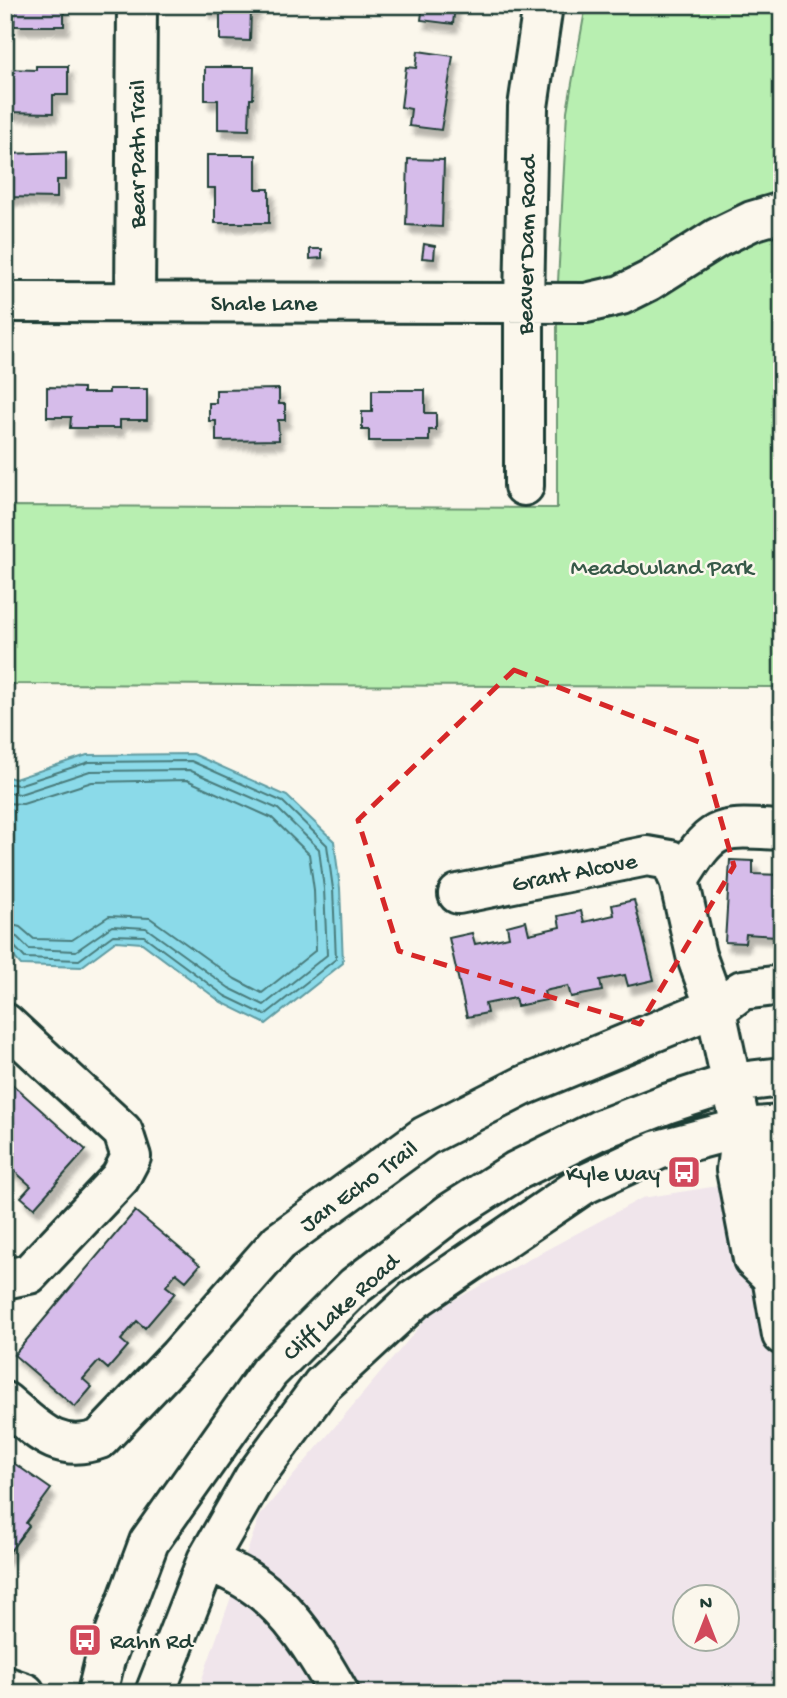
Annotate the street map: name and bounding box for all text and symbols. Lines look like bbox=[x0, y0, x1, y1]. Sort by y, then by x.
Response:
street label: Bear Path Trail bbox=[125, 80, 154, 229]
street label: Beaver Dam Road bbox=[512, 153, 545, 336]
street label: Shale Lane bbox=[211, 291, 318, 320]
park label: Meadowland Park bbox=[571, 555, 756, 584]
street label: Grant Alcove bbox=[510, 848, 640, 901]
street label: Jan Echo Trail bbox=[295, 1135, 425, 1240]
bus stop icon: Kyle Way bbox=[665, 1153, 703, 1191]
place label: Kyle Way bbox=[566, 1161, 660, 1190]
street label: Cliff Lake Road bbox=[278, 1247, 408, 1369]
north arrow bbox=[672, 1582, 742, 1652]
text: N bbox=[700, 1593, 712, 1616]
bus stop icon: Rahn Rd bbox=[66, 1621, 104, 1659]
place label: Rahn Rd bbox=[110, 1629, 194, 1658]

